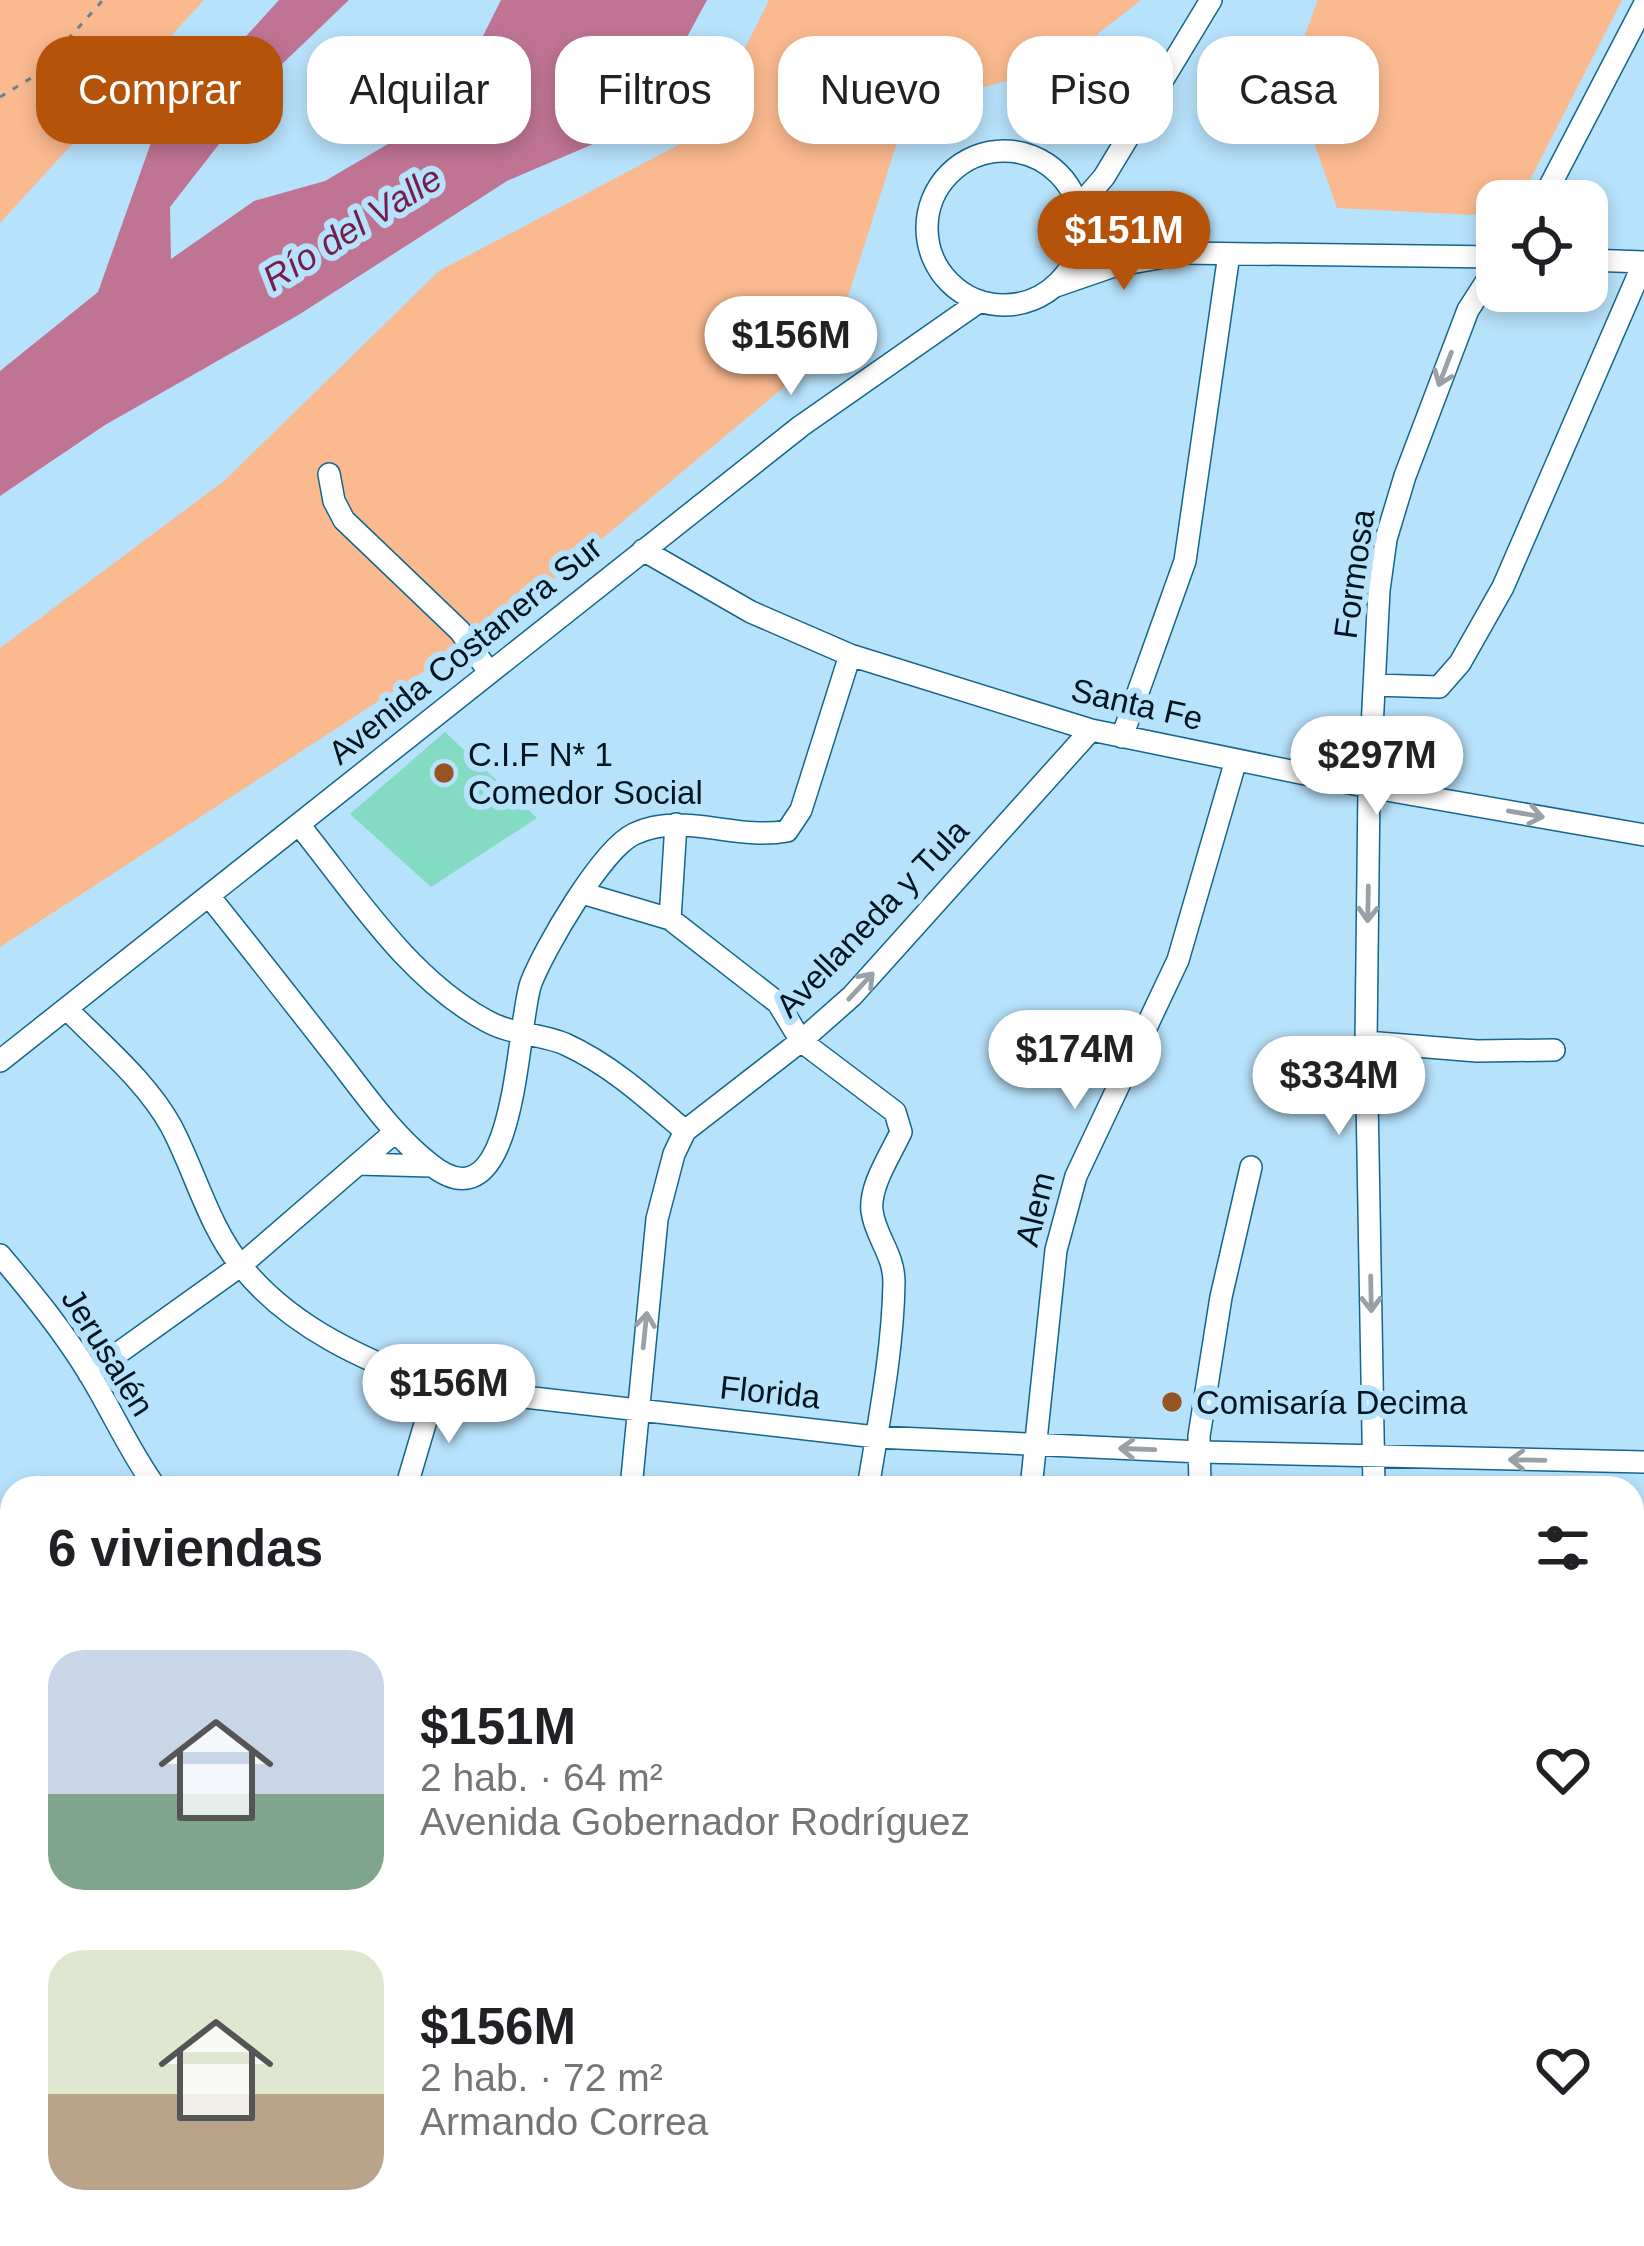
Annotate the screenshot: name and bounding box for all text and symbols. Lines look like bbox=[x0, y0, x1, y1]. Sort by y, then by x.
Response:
chip: Comprar bbox=[36, 36, 283, 144]
chip: Alquilar bbox=[307, 36, 531, 144]
chip: Filtros bbox=[555, 36, 754, 144]
chip: Nuevo bbox=[778, 36, 983, 144]
chip: Piso bbox=[1007, 36, 1173, 144]
chip: Casa bbox=[1197, 36, 1379, 144]
water label: Río del Valle bbox=[255, 157, 449, 299]
map controls bbox=[1476, 180, 1608, 312]
button: locate bbox=[1476, 180, 1608, 312]
pin: $151M bbox=[1040, 191, 1208, 293]
text: $151M bbox=[1064, 208, 1184, 251]
pin: $156M bbox=[707, 296, 875, 398]
text: $156M bbox=[731, 313, 851, 356]
one-way arrow bbox=[1433, 350, 1454, 387]
street label: Formosa bbox=[1327, 506, 1381, 641]
street label: Avenida Costanera Sur bbox=[321, 528, 609, 772]
street label: Santa Fe bbox=[1068, 671, 1206, 737]
pin: $297M bbox=[1293, 716, 1461, 818]
text: $297M bbox=[1317, 733, 1437, 776]
place label: C.I.F N* 1 Comedor Social bbox=[468, 736, 703, 811]
marker: C.I.F N* 1 Comedor Social bbox=[431, 760, 457, 786]
one-way arrow bbox=[1505, 804, 1544, 827]
street label: Avellaneda y Tula bbox=[768, 811, 976, 1024]
one-way arrow bbox=[1356, 884, 1379, 923]
one-way arrow bbox=[846, 972, 874, 1001]
pin: $174M bbox=[991, 1010, 1159, 1112]
text: $174M bbox=[1015, 1027, 1135, 1070]
pin: $334M bbox=[1255, 1036, 1423, 1138]
text: $334M bbox=[1279, 1053, 1399, 1096]
street label: Alem bbox=[1008, 1168, 1062, 1250]
one-way arrow bbox=[1359, 1274, 1382, 1313]
street label: Jerusalén bbox=[54, 1282, 162, 1422]
one-way arrow bbox=[634, 1311, 657, 1350]
pin: $156M bbox=[365, 1344, 533, 1446]
text: $156M bbox=[389, 1361, 509, 1404]
street label: Florida bbox=[718, 1368, 823, 1416]
place label: Comisaría Decima bbox=[1196, 1384, 1468, 1421]
marker: Comisaría Decima bbox=[1159, 1389, 1185, 1415]
one-way arrow bbox=[1118, 1437, 1157, 1460]
one-way arrow bbox=[1508, 1448, 1547, 1471]
icon: filters bbox=[1530, 1515, 1596, 1581]
text: 6 viviendas bbox=[48, 1520, 323, 1577]
icon: home bbox=[144, 1698, 288, 1842]
text: $151M bbox=[420, 1698, 576, 1755]
icon: heart bbox=[1530, 1737, 1596, 1803]
text: 2 hab. · 64 m² bbox=[420, 1756, 663, 1799]
text: Avenida Gobernador Rodríguez bbox=[420, 1800, 970, 1843]
icon: home bbox=[144, 1998, 288, 2142]
text: $156M bbox=[420, 1998, 576, 2055]
icon: heart bbox=[1530, 2037, 1596, 2103]
text: 2 hab. · 72 m² bbox=[420, 2056, 663, 2099]
text: Armando Correa bbox=[420, 2100, 708, 2143]

